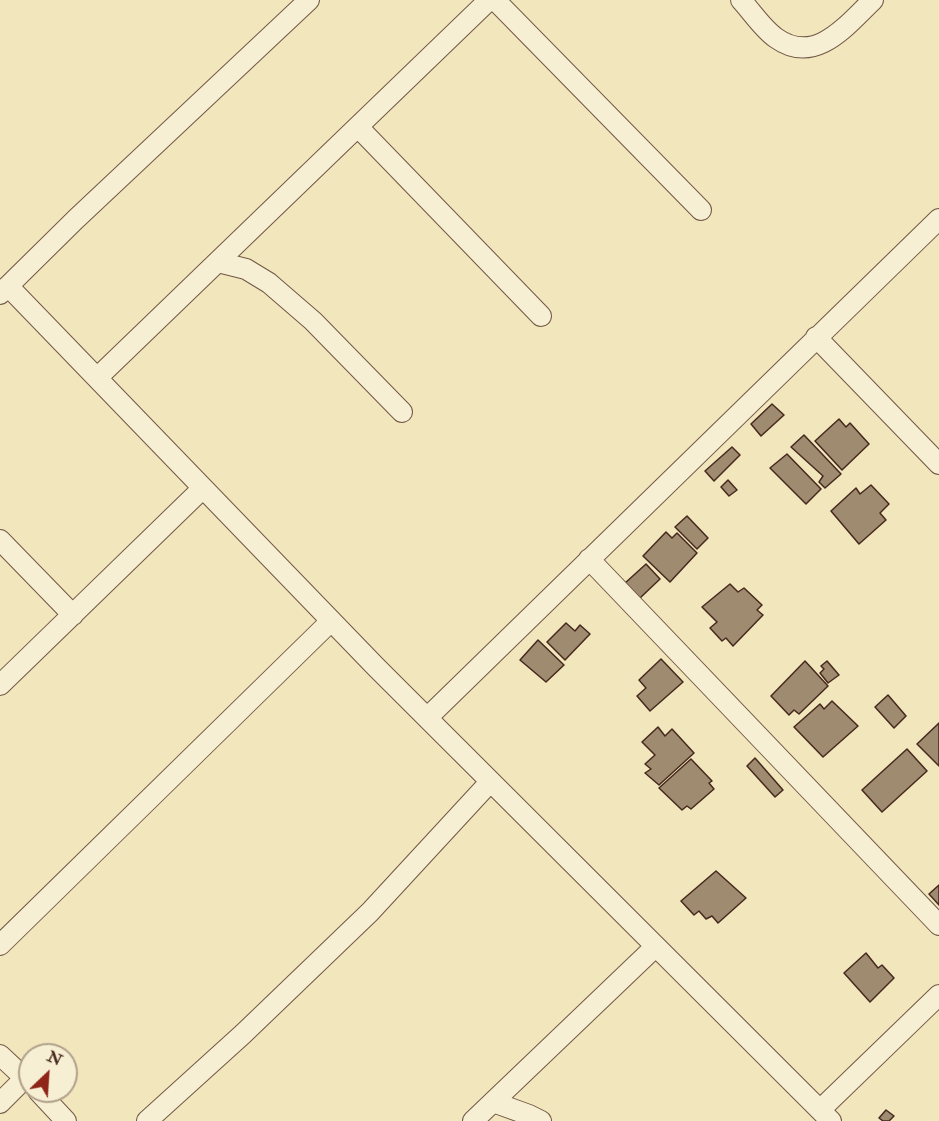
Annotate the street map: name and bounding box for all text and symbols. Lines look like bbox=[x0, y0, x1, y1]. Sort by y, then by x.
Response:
north arrow bbox=[18, 1043, 78, 1103]
text: N bbox=[44, 1046, 65, 1071]

